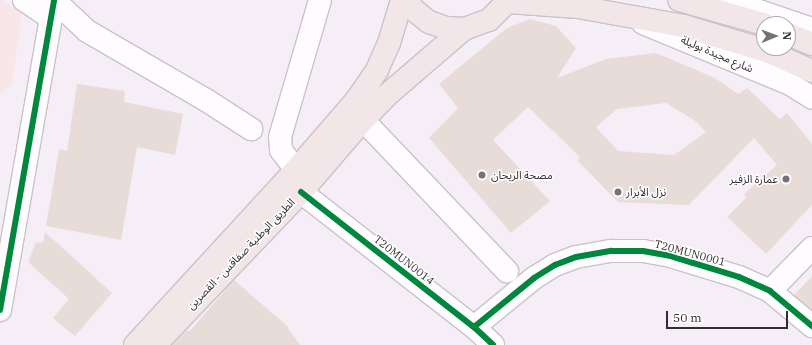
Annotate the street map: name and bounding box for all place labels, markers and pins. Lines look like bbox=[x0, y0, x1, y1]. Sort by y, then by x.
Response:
place label: مصحة الريحان bbox=[491, 168, 553, 182]
marker: مصحة الريحان bbox=[476, 169, 488, 181]
place label: عمارة الزفير bbox=[729, 172, 778, 186]
marker: عمارة الزفير bbox=[781, 174, 791, 184]
place label: نزل الأبرار bbox=[626, 185, 666, 199]
marker: نزل الأبرار bbox=[613, 187, 623, 197]

